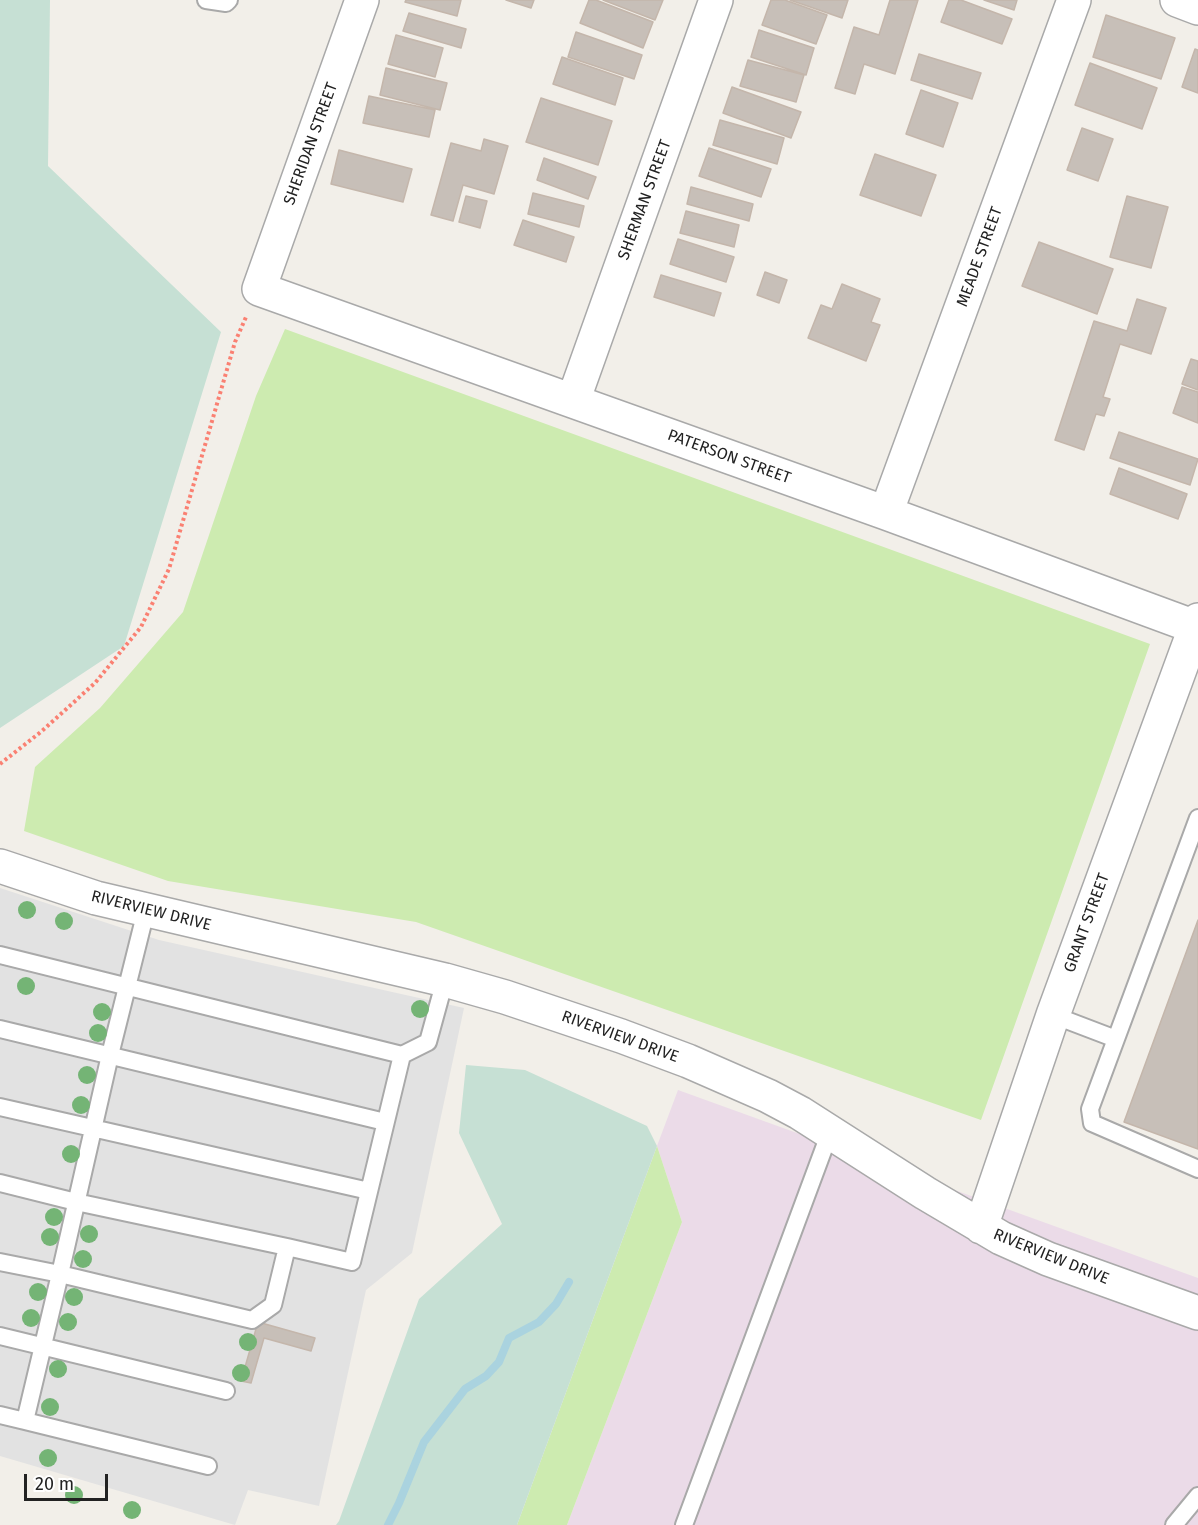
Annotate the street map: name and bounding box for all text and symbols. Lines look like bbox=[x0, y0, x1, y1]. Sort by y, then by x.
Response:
street label: SHERIDAN STREET bbox=[280, 80, 342, 208]
street label: SHERMAN STREET bbox=[614, 137, 676, 263]
street label: MEADE STREET bbox=[953, 204, 1007, 310]
street label: PATERSON STREET bbox=[665, 426, 793, 488]
street label: GRANT STREET bbox=[1060, 871, 1114, 975]
street label: RIVERVIEW DRIVE bbox=[89, 887, 213, 935]
street label: RIVERVIEW DRIVE bbox=[559, 1007, 681, 1067]
street label: RIVERVIEW DRIVE bbox=[990, 1225, 1112, 1289]
scale bar bbox=[27, 1462, 111, 1500]
text: 20 m bbox=[35, 1473, 74, 1495]

